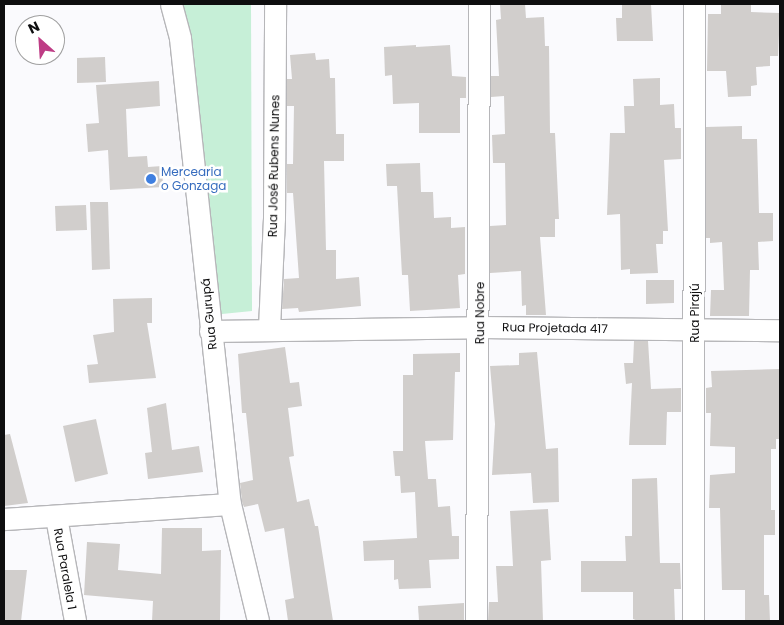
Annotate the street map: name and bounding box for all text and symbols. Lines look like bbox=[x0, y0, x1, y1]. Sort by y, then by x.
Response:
north arrow bbox=[15, 15, 65, 65]
text: N bbox=[25, 16, 43, 39]
street label: Rua José Rubens Nunes bbox=[266, 95, 282, 237]
place label: Mercearia o Gonzaga bbox=[161, 165, 226, 193]
marker: Mercearia o Gonzaga bbox=[145, 173, 157, 185]
street label: Rua Gurupá bbox=[198, 278, 220, 350]
street label: Rua Nobre bbox=[473, 282, 487, 344]
street label: Rua Pirajú bbox=[688, 283, 702, 343]
street label: Rua Projetada 417 bbox=[502, 320, 608, 336]
street label: Rua Paralela 1 bbox=[51, 527, 79, 611]

